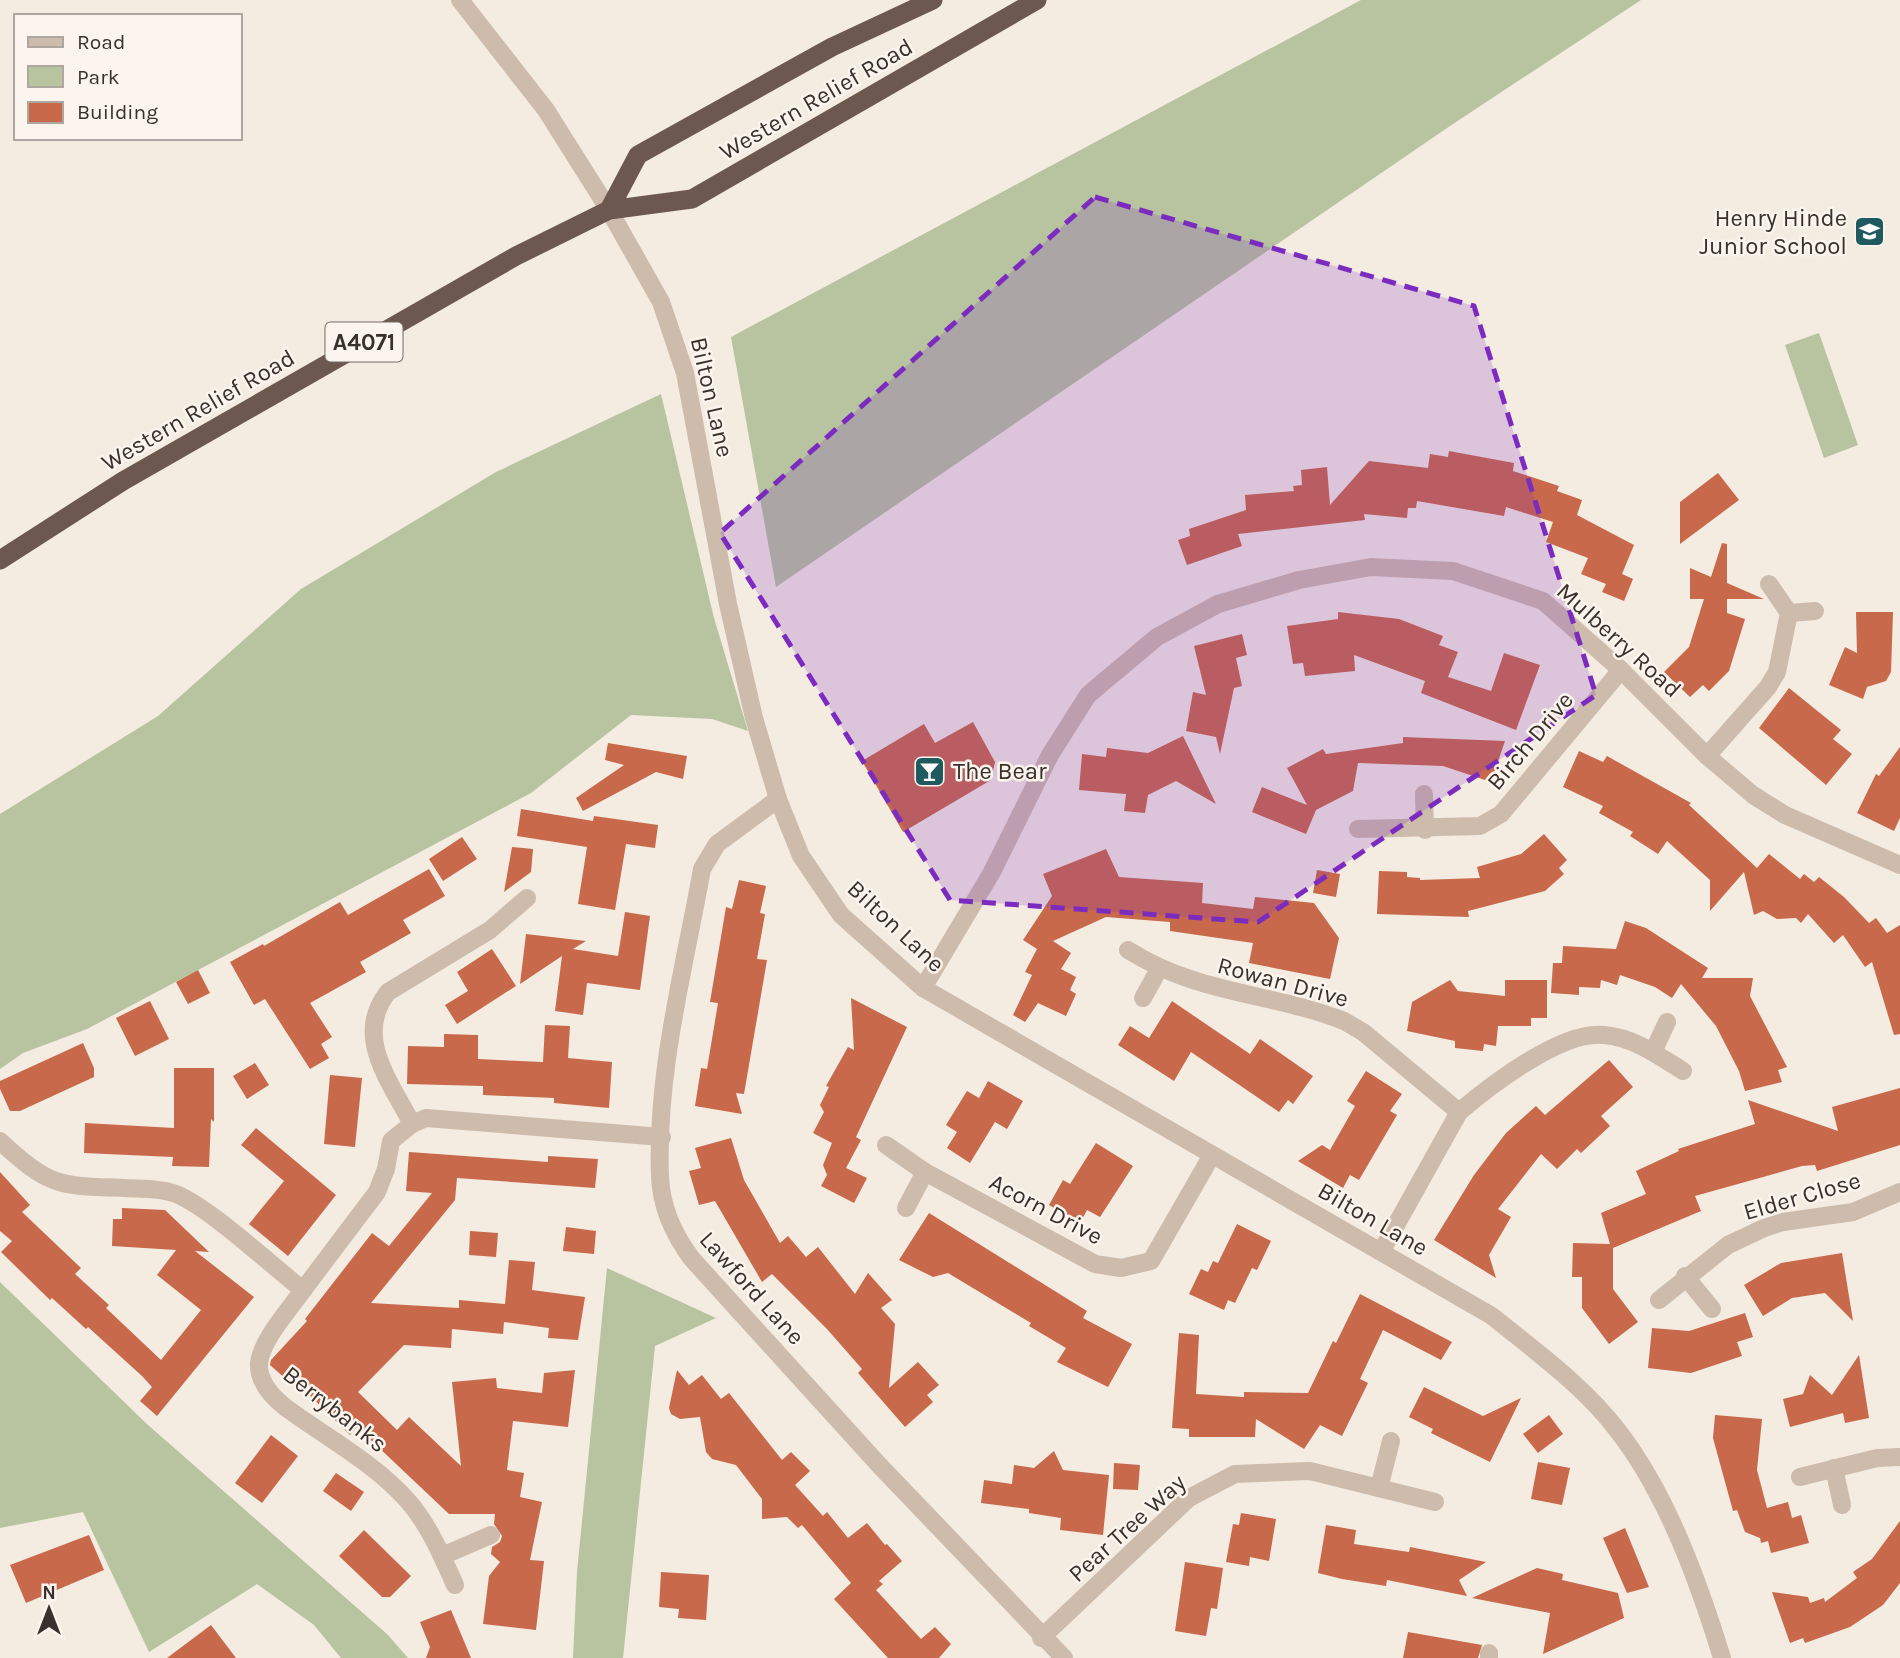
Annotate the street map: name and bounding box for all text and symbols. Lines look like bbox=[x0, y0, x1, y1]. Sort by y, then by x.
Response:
legend bbox=[14, 14, 242, 140]
text: Road bbox=[77, 30, 125, 54]
street label: Western Relief Road bbox=[715, 32, 917, 166]
text: Park bbox=[77, 65, 120, 89]
text: Building bbox=[77, 100, 158, 124]
place label: Henry Hinde Junior School bbox=[1699, 204, 1847, 260]
school or university icon: Henry Hinde Junior School bbox=[1853, 215, 1887, 249]
road number: A4071 bbox=[326, 322, 402, 362]
street label: Bilton Lane bbox=[685, 334, 739, 460]
street label: Western Relief Road bbox=[97, 343, 299, 477]
street label: Mulberry Road bbox=[1551, 577, 1687, 703]
street label: Birch Drive bbox=[1481, 686, 1579, 796]
bar icon: The Bear bbox=[913, 754, 947, 788]
place label: The Bear bbox=[953, 757, 1047, 785]
street label: Bilton Lane bbox=[842, 874, 950, 978]
street label: Rowan Drive bbox=[1214, 951, 1352, 1013]
street label: Elder Close bbox=[1740, 1166, 1864, 1226]
street label: Acorn Drive bbox=[985, 1167, 1107, 1251]
street label: Bilton Lane bbox=[1313, 1176, 1433, 1262]
street label: Lawford Lane bbox=[694, 1225, 810, 1351]
street label: Berrybanks bbox=[278, 1360, 392, 1458]
street label: Pear Tree Way bbox=[1063, 1468, 1191, 1588]
north arrow bbox=[14, 1574, 84, 1644]
text: N bbox=[42, 1582, 56, 1604]

